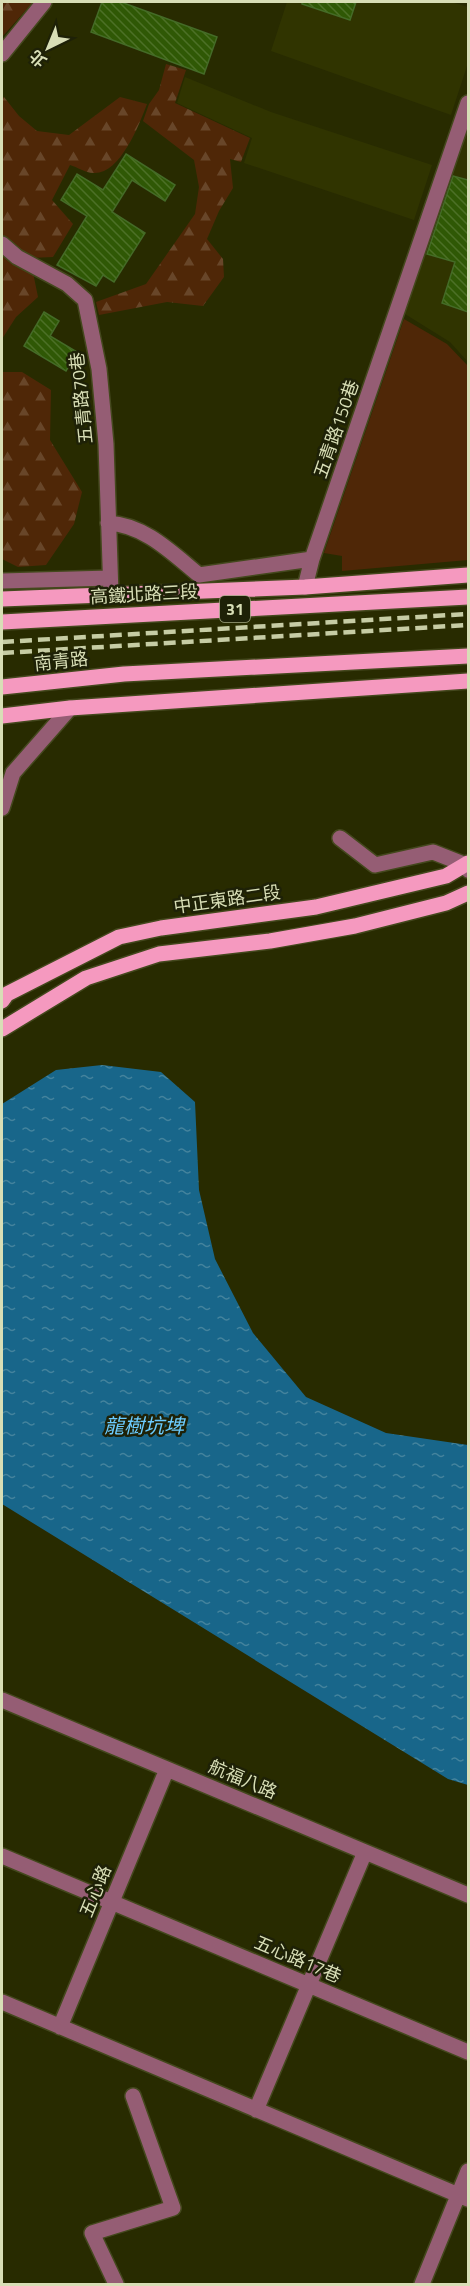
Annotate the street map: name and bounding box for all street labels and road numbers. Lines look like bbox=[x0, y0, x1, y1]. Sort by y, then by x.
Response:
street label: 五青路70巷 bbox=[63, 351, 99, 445]
street label: 五青路150巷 bbox=[307, 376, 365, 482]
street label: 高鐵北路三段 bbox=[89, 578, 199, 610]
road number: 31 bbox=[220, 596, 250, 622]
street label: 南青路 bbox=[33, 645, 89, 677]
street label: 中正東路二段 bbox=[172, 878, 282, 920]
street label: 航福八路 bbox=[205, 1753, 281, 1805]
street label: 五心路 bbox=[72, 1861, 118, 1921]
street label: 五心路17巷 bbox=[250, 1929, 346, 1989]

